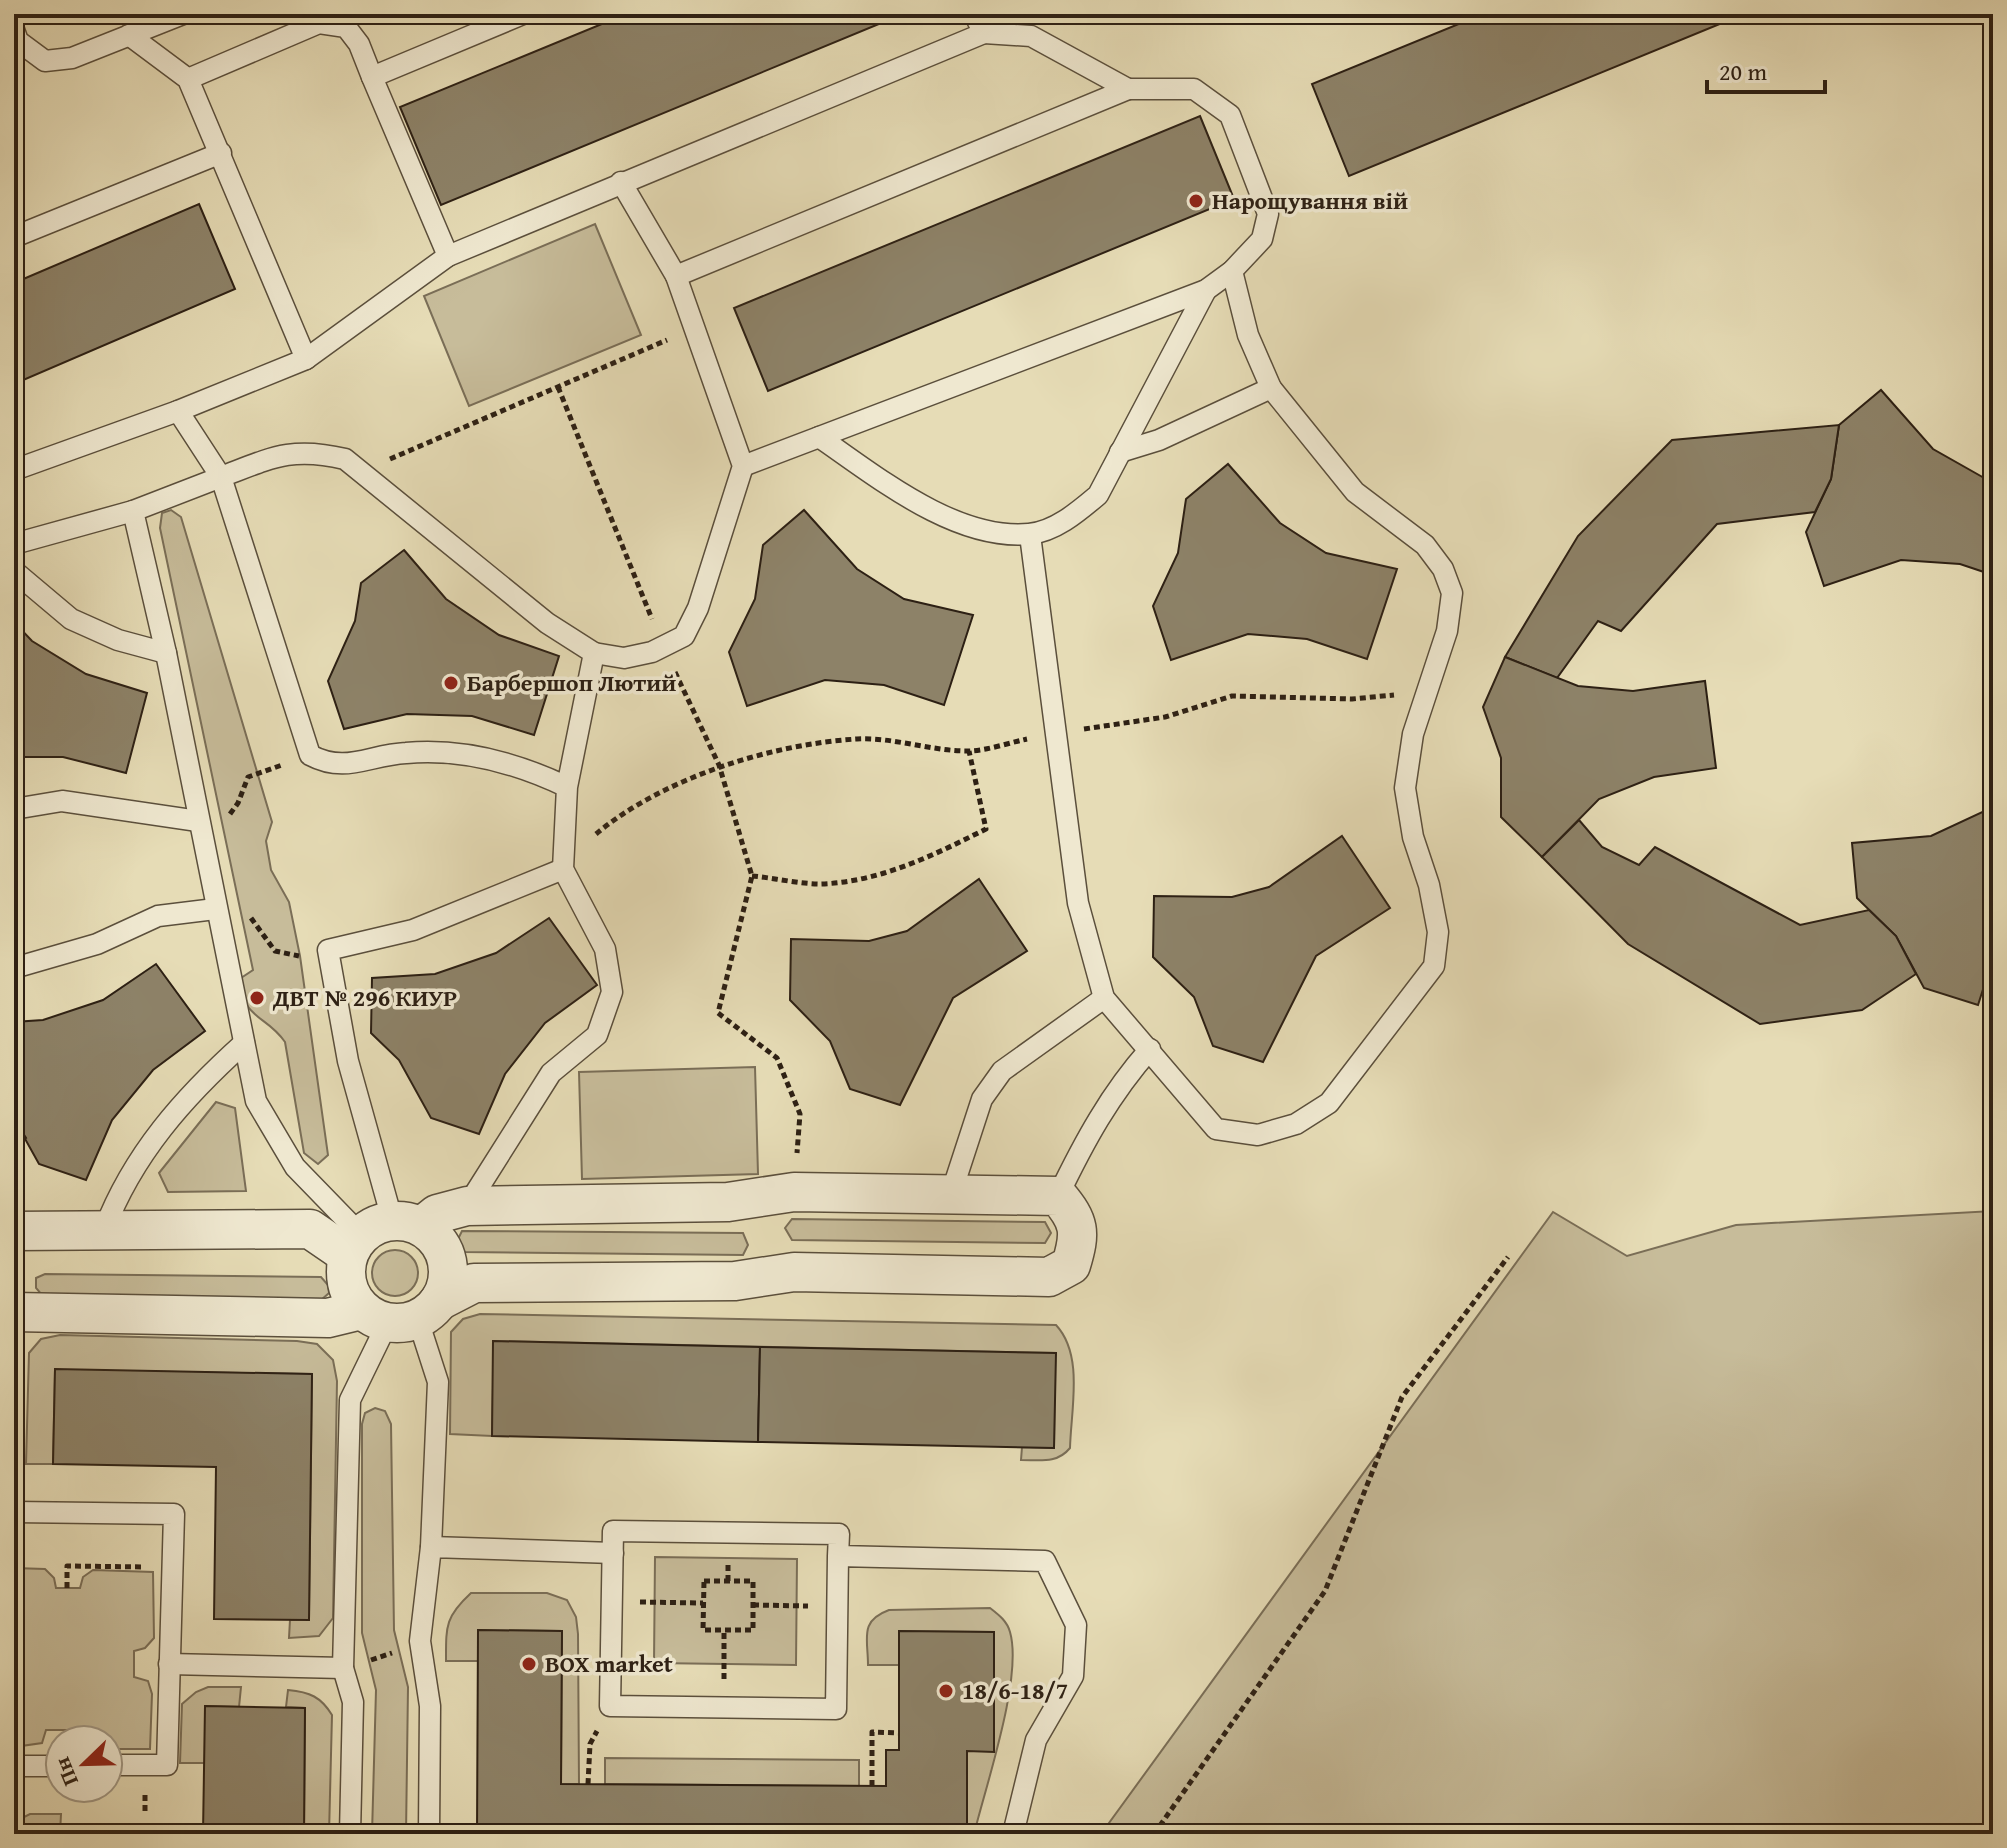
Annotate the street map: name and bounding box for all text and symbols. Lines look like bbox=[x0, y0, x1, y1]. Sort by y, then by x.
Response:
scale bar bbox=[1707, 44, 1825, 94]
text: 20 m bbox=[1719, 54, 1767, 89]
place label: Нарощування вій bbox=[1212, 183, 1408, 218]
marker: Нарощування вій bbox=[1187, 192, 1205, 210]
place label: Барбершоп Лютий bbox=[467, 665, 676, 700]
marker: Барбершоп Лютий bbox=[442, 674, 460, 692]
place label: ДВТ № 296 КИУР bbox=[272, 980, 457, 1015]
marker: ДВТ № 296 КИУР bbox=[248, 989, 266, 1007]
place label: BOX market bbox=[545, 1646, 673, 1681]
marker: BOX market bbox=[520, 1655, 538, 1673]
place label: 18/6-18/7 bbox=[962, 1673, 1068, 1708]
marker: 18/6-18/7 bbox=[937, 1682, 955, 1700]
north arrow bbox=[44, 1724, 124, 1804]
text: Пн bbox=[45, 1753, 86, 1791]

